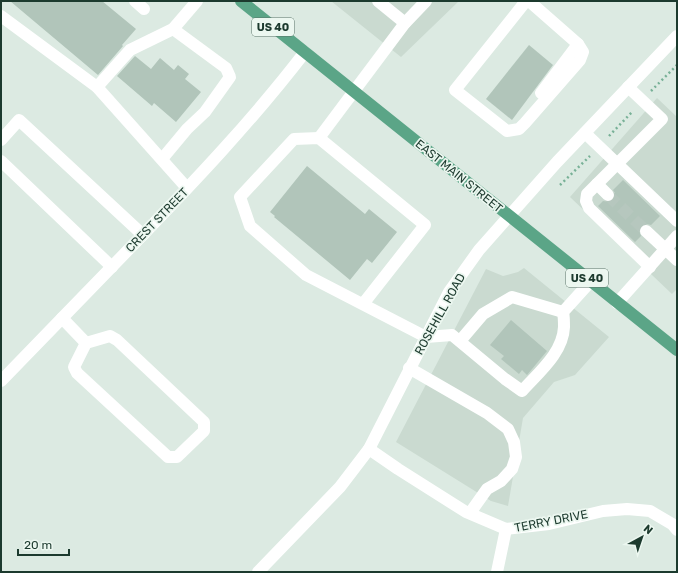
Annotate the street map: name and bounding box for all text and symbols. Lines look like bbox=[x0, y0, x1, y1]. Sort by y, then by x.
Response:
road number: US 40 bbox=[252, 18, 294, 36]
street label: EAST MAIN STREET bbox=[413, 137, 505, 215]
street label: CREST STREET bbox=[123, 185, 191, 255]
road number: US 40 bbox=[566, 269, 608, 287]
street label: ROSEHILL ROAD bbox=[412, 271, 468, 357]
street label: TERRY DRIVE bbox=[513, 507, 589, 535]
north arrow bbox=[622, 517, 662, 557]
text: N bbox=[641, 522, 655, 537]
scale bar bbox=[18, 531, 69, 557]
text: 20 m bbox=[24, 538, 52, 552]

